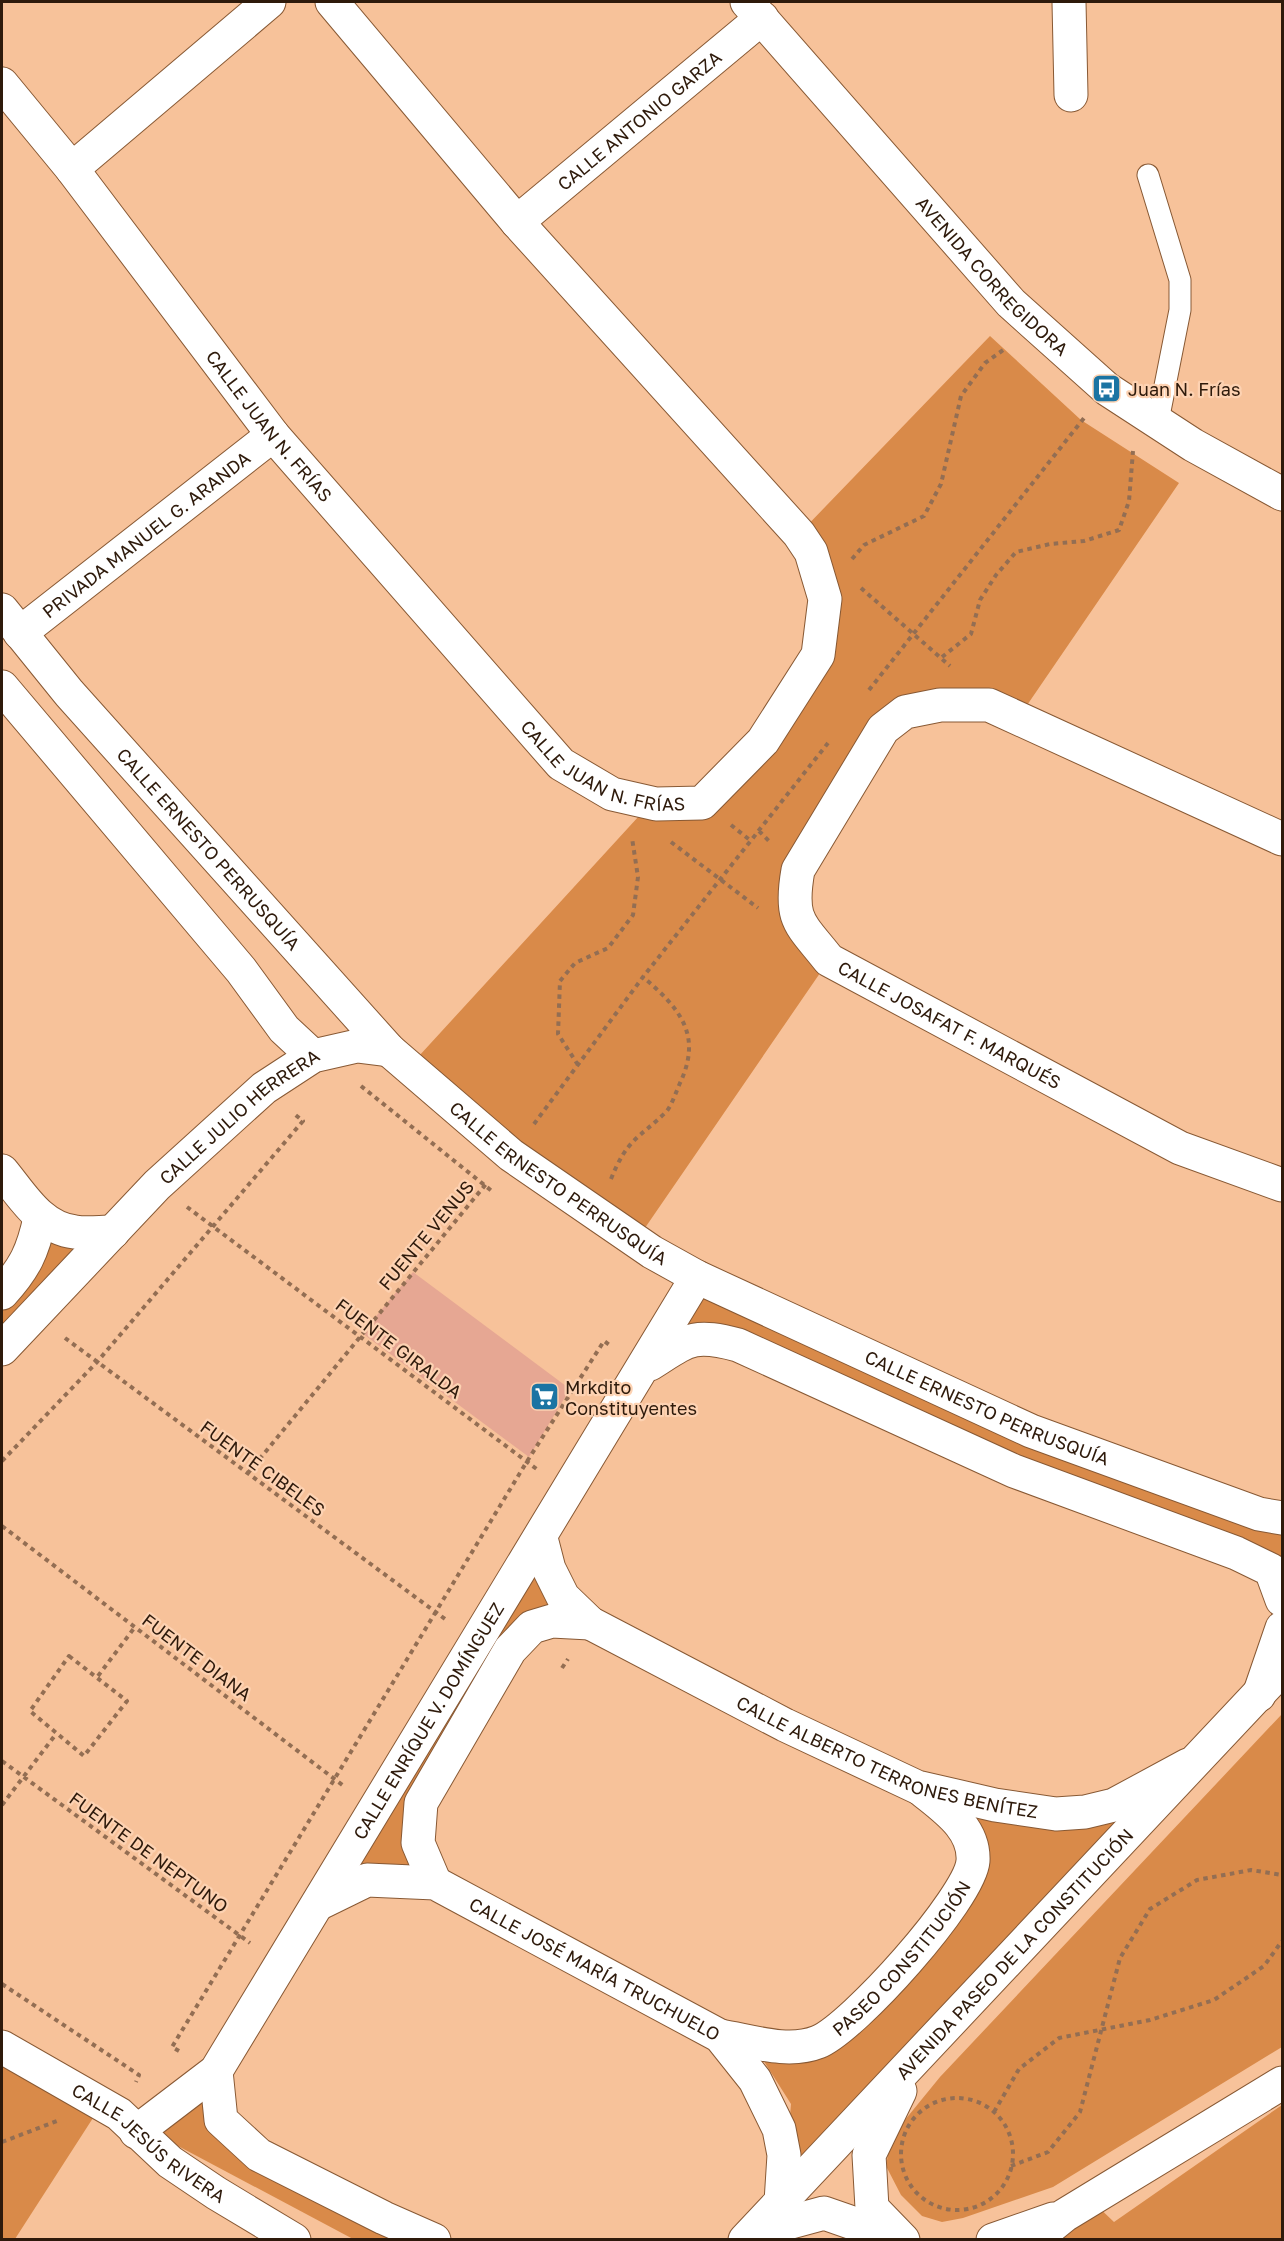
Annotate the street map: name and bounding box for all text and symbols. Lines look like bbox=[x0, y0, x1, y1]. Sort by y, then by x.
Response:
street label: CALLE ANTONIO GARZA bbox=[553, 46, 726, 195]
street label: AVENIDA CORREGIDORA bbox=[912, 192, 1073, 360]
street label: CALLE JUAN N. FRÍAS bbox=[202, 346, 337, 506]
bus stop icon: Juan N. Frías bbox=[1091, 373, 1123, 405]
place label: Juan N. Frías bbox=[1128, 378, 1240, 400]
street label: PRIVADA MANUEL G. ARANDA bbox=[38, 446, 254, 622]
street label: CALLE JUAN N. FRÍAS bbox=[516, 715, 685, 815]
street label: CALLE ERNESTO PERRUSQUÍA bbox=[112, 743, 305, 954]
street label: CALLE JOSAFAT F. MARQUÉS bbox=[834, 956, 1065, 1093]
street label: CALLE JULIO HERRERA bbox=[155, 1044, 323, 1189]
street label: CALLE ERNESTO PERRUSQUÍA bbox=[445, 1096, 671, 1269]
street label: FUENTE VENUS bbox=[374, 1176, 478, 1294]
street label: FUENTE GIRALDA bbox=[332, 1293, 466, 1403]
street label: CALLE ERNESTO PERRUSQUÍA bbox=[862, 1345, 1112, 1470]
place label: Mrkdito Constituyentes bbox=[565, 1376, 697, 1419]
supermarket icon: Mrkdito Constituyentes bbox=[528, 1381, 560, 1413]
street label: FUENTE CIBELES bbox=[196, 1415, 330, 1521]
street label: CALLE ENRÍQUE V. DOMÍNGUEZ bbox=[348, 1598, 508, 1843]
street label: FUENTE DIANA bbox=[138, 1609, 256, 1705]
street label: CALLE ALBERTO TERRONES BENÍTEZ bbox=[733, 1691, 1039, 1822]
street label: FUENTE DE NEPTUNO bbox=[65, 1787, 233, 1917]
street label: AVENIDA PASEO DE LA CONSTITUCIÓN bbox=[891, 1824, 1137, 2084]
street label: PASEO CONSTITUCIÓN bbox=[828, 1876, 975, 2040]
street label: CALLE JOSÉ MARÍA TRUCHUELO bbox=[466, 1892, 724, 2045]
street label: CALLE JESÚS RIVERA bbox=[68, 2078, 229, 2207]

